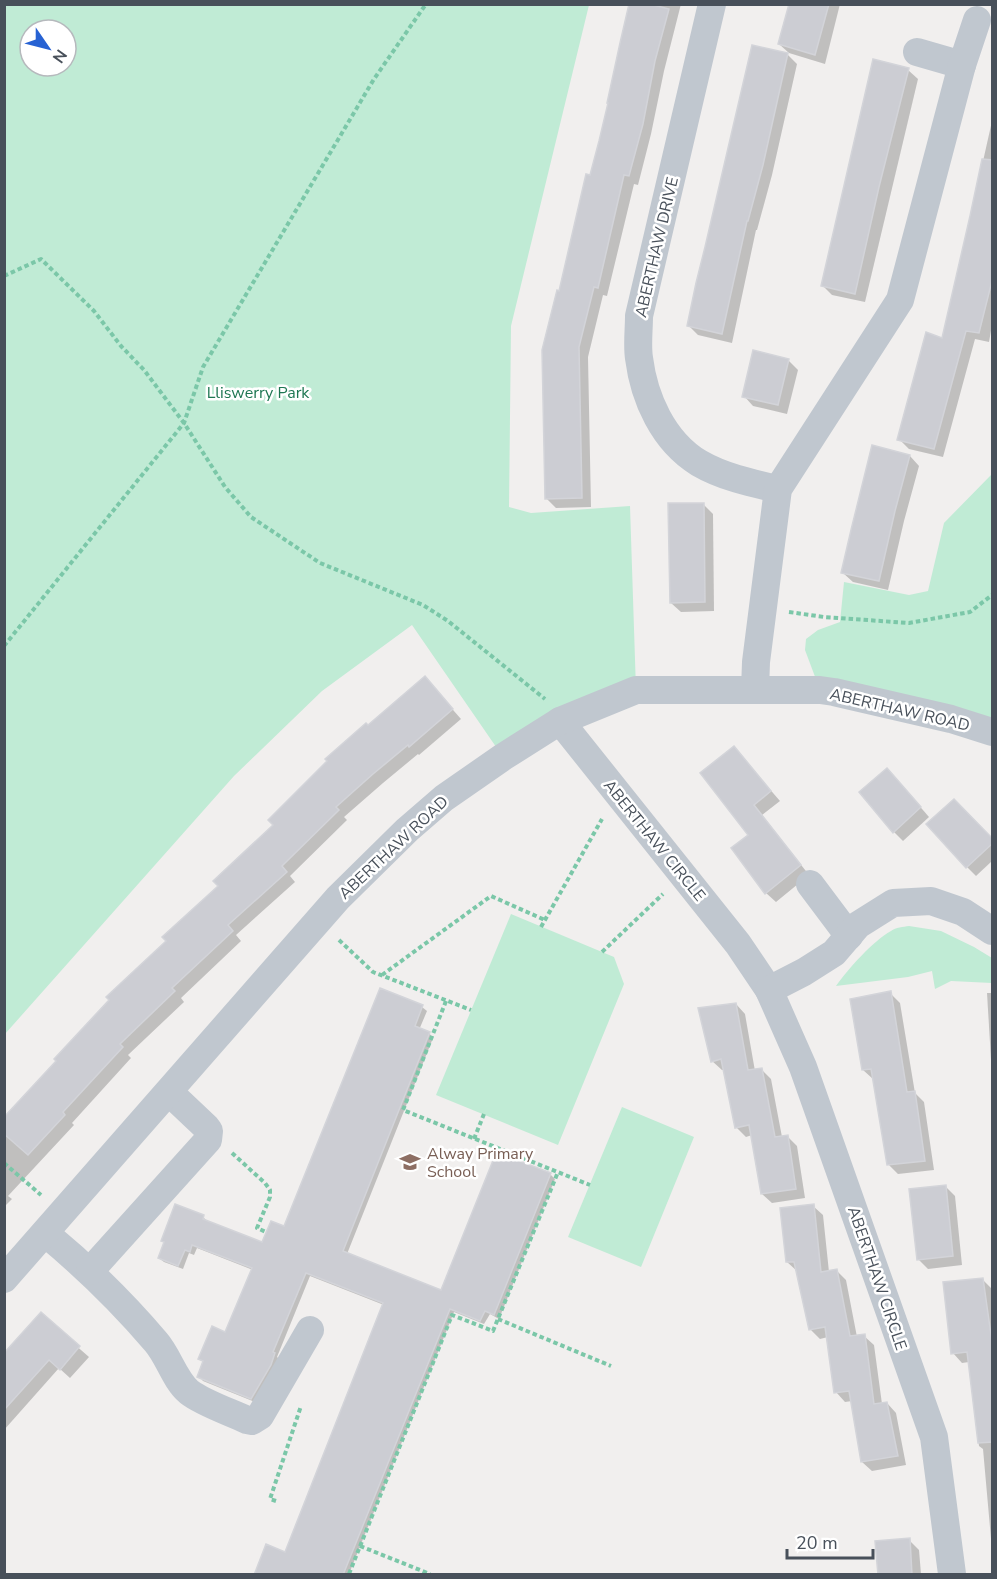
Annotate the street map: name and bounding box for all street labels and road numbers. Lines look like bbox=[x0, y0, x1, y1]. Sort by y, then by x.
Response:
street label: ABERTHAW DRIVE bbox=[630, 175, 684, 320]
street label: ABERTHAW ROAD bbox=[828, 683, 972, 737]
street label: ABERTHAW CIRCLE bbox=[598, 775, 710, 906]
street label: ABERTHAW ROAD bbox=[334, 791, 453, 904]
street label: ABERTHAW CIRCLE bbox=[842, 1203, 912, 1353]

